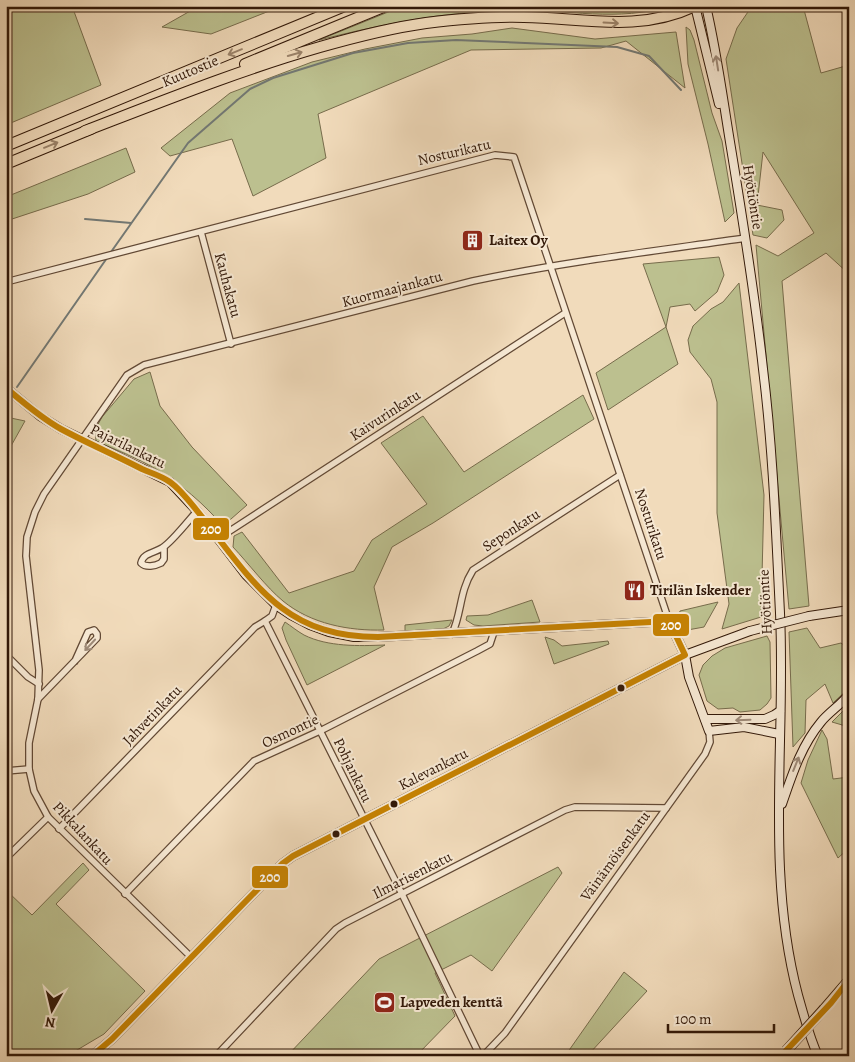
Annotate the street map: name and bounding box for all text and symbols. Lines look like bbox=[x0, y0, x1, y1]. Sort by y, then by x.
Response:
one-way arrow bbox=[603, 18, 619, 27]
one-way arrow bbox=[228, 47, 243, 57]
one-way arrow bbox=[287, 49, 303, 59]
street label: Kuutostie bbox=[159, 50, 222, 92]
one-way arrow bbox=[712, 55, 722, 71]
street label: Nosturikatu bbox=[416, 134, 493, 170]
one-way arrow bbox=[43, 140, 58, 150]
street label: Hyötiöntie bbox=[738, 163, 768, 231]
building icon: Laitex Oy bbox=[461, 228, 485, 252]
place label: Laitex Oy bbox=[489, 230, 549, 250]
street label: Kauhakatu bbox=[210, 250, 247, 321]
street label: Kuormaajankatu bbox=[340, 266, 445, 312]
street label: Kaivurinkatu bbox=[346, 384, 425, 445]
street label: Pajarilankatu bbox=[87, 419, 170, 473]
street label: Nosturikatu bbox=[630, 486, 672, 563]
street label: Seponkatu bbox=[478, 503, 545, 556]
line badge: 200 bbox=[192, 517, 230, 541]
text: 200 bbox=[201, 520, 221, 539]
street label: Hyötiöntie bbox=[753, 568, 777, 635]
restaurant icon: Tirilän Iskender bbox=[622, 578, 646, 602]
place label: Tirilän Iskender bbox=[650, 580, 751, 600]
line badge: 200 bbox=[652, 613, 690, 637]
text: 200 bbox=[661, 616, 681, 635]
one-way arrow bbox=[84, 639, 96, 652]
street label: Jahvetinkatu bbox=[118, 680, 187, 750]
unlabelled marker bbox=[616, 683, 626, 693]
street label: Osmontie bbox=[258, 709, 322, 753]
one-way arrow bbox=[736, 715, 752, 724]
street label: Pohjankatu bbox=[329, 734, 378, 806]
street label: Kalevankatu bbox=[395, 743, 472, 795]
one-way arrow bbox=[792, 757, 801, 772]
street label: Pikkalankatu bbox=[48, 797, 118, 870]
unlabelled marker bbox=[389, 799, 399, 809]
street label: Väinämöisenkatu bbox=[575, 806, 655, 906]
unlabelled marker bbox=[331, 829, 341, 839]
street label: Ilmarisenkatu bbox=[369, 846, 456, 904]
line badge: 200 bbox=[251, 865, 289, 889]
text: 200 bbox=[260, 868, 280, 887]
north arrow bbox=[28, 984, 78, 1034]
sports icon: Lapveden kenttä bbox=[372, 990, 396, 1014]
place label: Lapveden kenttä bbox=[400, 992, 504, 1012]
scale bar bbox=[668, 1002, 774, 1034]
text: 100 m bbox=[675, 1009, 712, 1029]
text: N bbox=[44, 1012, 57, 1032]

